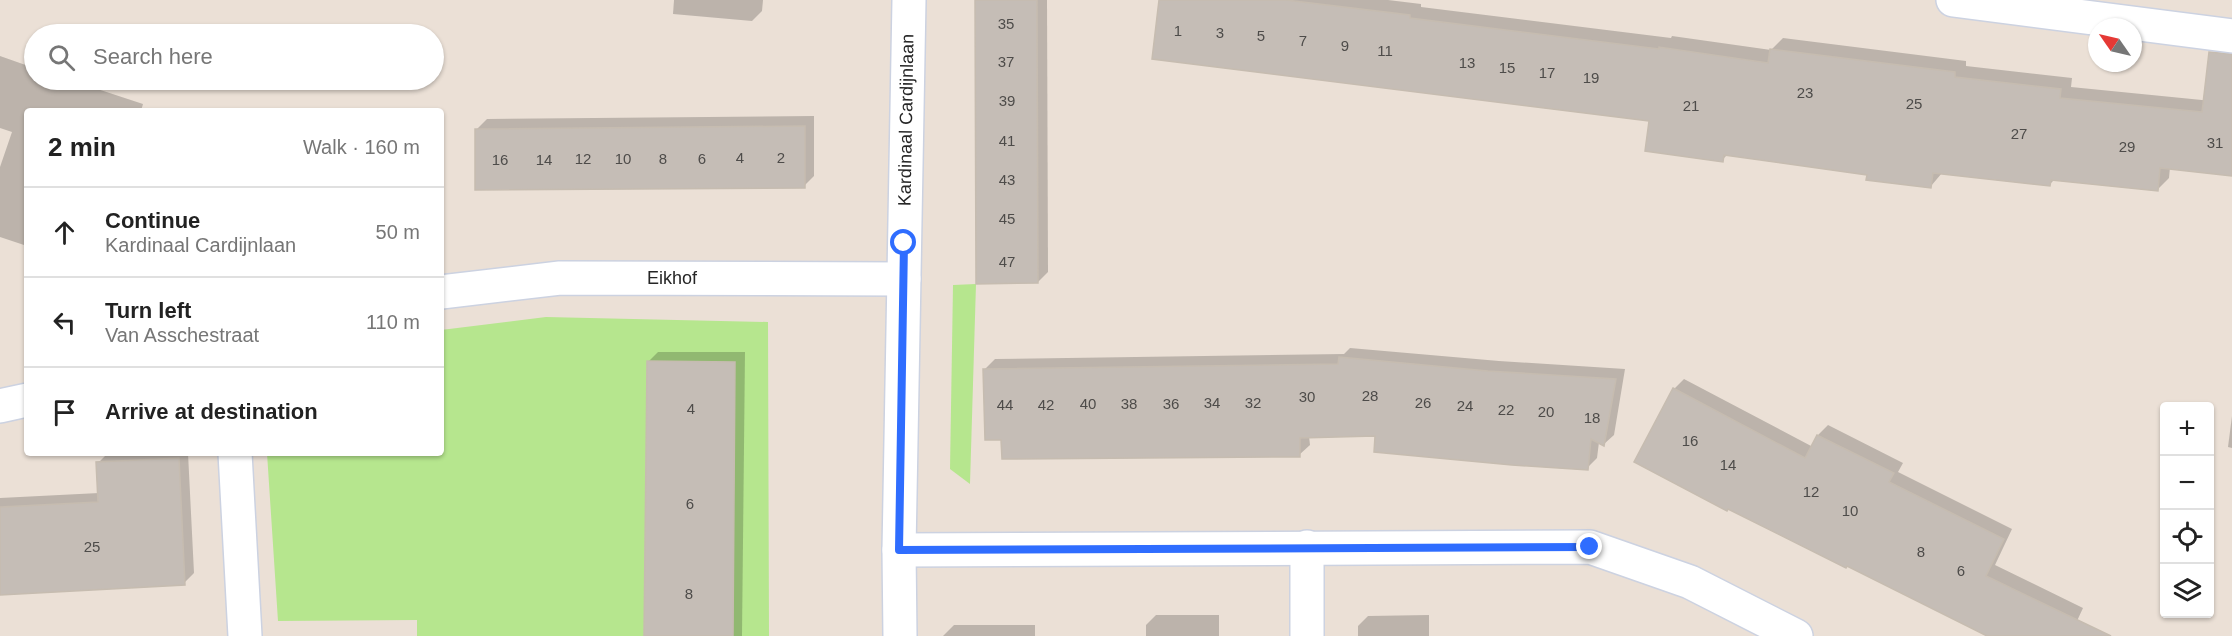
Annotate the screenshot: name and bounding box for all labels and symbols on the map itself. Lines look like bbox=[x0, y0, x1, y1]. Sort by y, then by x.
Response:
house number: 35 bbox=[998, 15, 1014, 32]
north arrow bbox=[2088, 18, 2142, 72]
house number: 1 bbox=[1174, 22, 1182, 39]
house number: 3 bbox=[1216, 24, 1224, 41]
house number: 5 bbox=[1257, 27, 1265, 44]
house number: 7 bbox=[1299, 32, 1307, 49]
street label: Kardinaal Cardijnlaan bbox=[894, 34, 918, 206]
house number: 9 bbox=[1341, 37, 1349, 54]
house number: 11 bbox=[1377, 42, 1393, 59]
house number: 37 bbox=[998, 53, 1014, 70]
house number: 13 bbox=[1459, 54, 1475, 71]
house number: 15 bbox=[1499, 59, 1515, 76]
house number: 17 bbox=[1539, 64, 1555, 81]
house number: 19 bbox=[1583, 69, 1599, 86]
house number: 23 bbox=[1797, 84, 1813, 101]
house number: 39 bbox=[999, 92, 1015, 109]
house number: 25 bbox=[1906, 95, 1922, 112]
house number: 21 bbox=[1683, 97, 1699, 114]
house number: 27 bbox=[2011, 125, 2027, 142]
house number: 41 bbox=[999, 132, 1015, 149]
house number: 31 bbox=[2207, 134, 2223, 151]
house number: 29 bbox=[2119, 138, 2135, 155]
house number: 4 bbox=[736, 149, 744, 166]
house number: 2 bbox=[777, 149, 785, 166]
house number: 12 bbox=[575, 150, 591, 167]
house number: 10 bbox=[615, 150, 631, 167]
house number: 8 bbox=[659, 150, 667, 167]
house number: 6 bbox=[698, 150, 706, 167]
house number: 16 bbox=[492, 151, 508, 168]
house number: 14 bbox=[536, 151, 552, 168]
house number: 43 bbox=[999, 171, 1015, 188]
house number: 45 bbox=[999, 210, 1015, 227]
route start bbox=[890, 229, 916, 255]
house number: 47 bbox=[999, 253, 1015, 270]
street label: Eikhof bbox=[647, 268, 698, 288]
house number: 28 bbox=[1362, 387, 1378, 404]
house number: 30 bbox=[1299, 388, 1315, 405]
house number: 34 bbox=[1204, 394, 1220, 411]
house number: 32 bbox=[1245, 394, 1261, 411]
house number: 26 bbox=[1415, 394, 1431, 411]
house number: 40 bbox=[1080, 395, 1096, 412]
house number: 38 bbox=[1121, 395, 1137, 412]
house number: 36 bbox=[1163, 395, 1179, 412]
house number: 44 bbox=[997, 396, 1013, 413]
house number: 42 bbox=[1038, 396, 1054, 413]
house number: 24 bbox=[1457, 397, 1473, 414]
house number: 4 bbox=[687, 400, 695, 417]
house number: 22 bbox=[1498, 401, 1514, 418]
house number: 20 bbox=[1538, 403, 1554, 420]
house number: 18 bbox=[1584, 409, 1600, 426]
house number: 16 bbox=[1682, 432, 1698, 449]
house number: 14 bbox=[1720, 456, 1736, 473]
house number: 12 bbox=[1803, 483, 1819, 500]
house number: 6 bbox=[686, 495, 694, 512]
house number: 10 bbox=[1842, 502, 1858, 519]
route end bbox=[1576, 533, 1602, 559]
house number: 25 bbox=[84, 538, 100, 555]
house number: 8 bbox=[1917, 543, 1925, 560]
house number: 6 bbox=[1957, 562, 1965, 579]
house number: 8 bbox=[685, 585, 693, 602]

